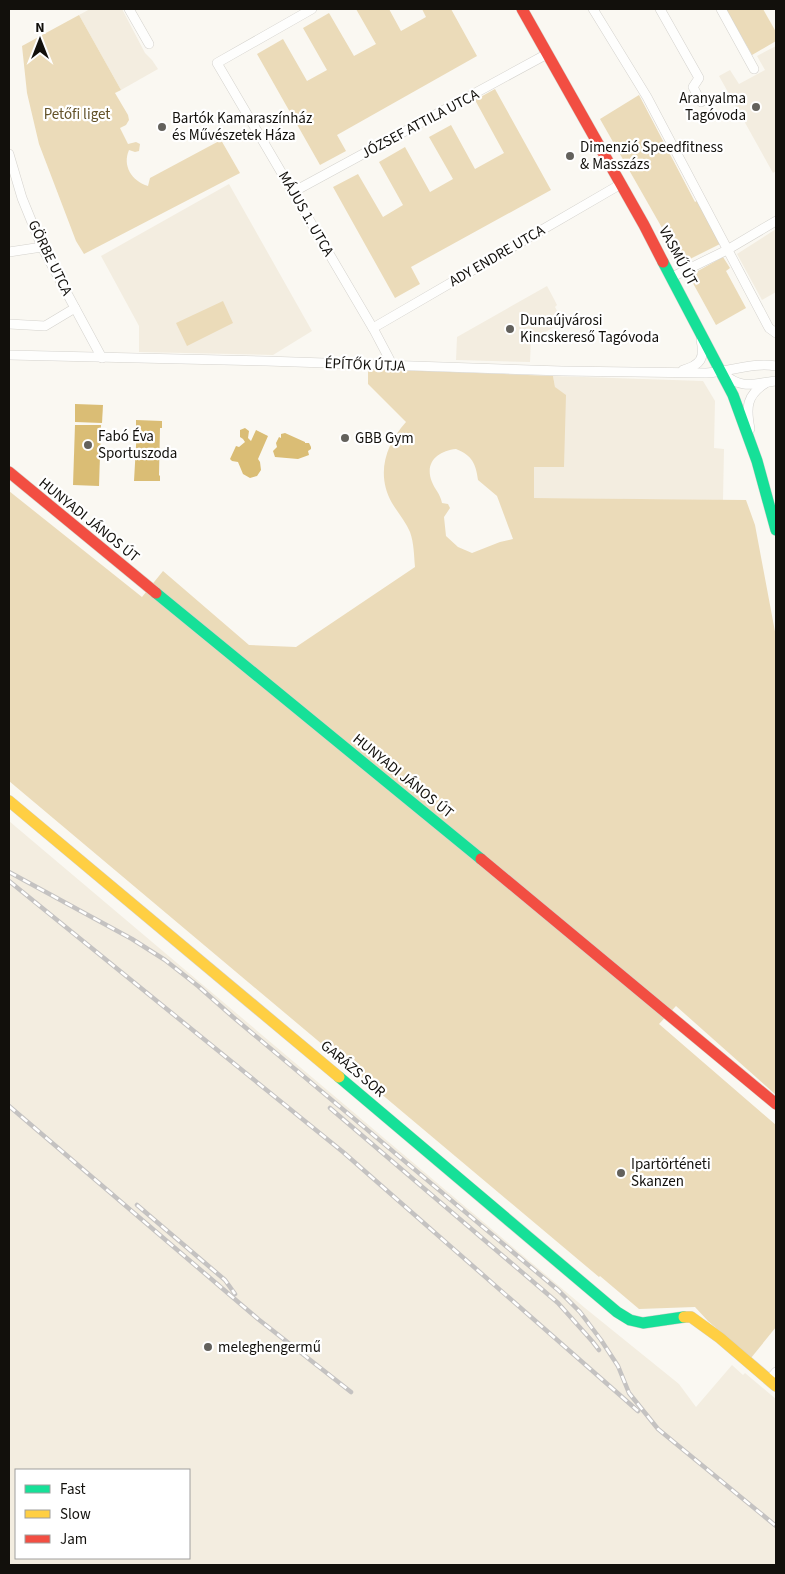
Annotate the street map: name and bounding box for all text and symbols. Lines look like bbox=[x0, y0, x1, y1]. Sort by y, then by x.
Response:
north arrow bbox=[15, 15, 65, 65]
text: N bbox=[35, 18, 45, 38]
street label: JÓZSEF ATTILA UTCA bbox=[357, 84, 483, 164]
place label: Aranyalma Tagóvoda bbox=[679, 88, 746, 126]
marker: Aranyalma Tagóvoda bbox=[750, 101, 762, 113]
park label: Petőfi liget bbox=[44, 104, 110, 125]
place label: Bartók Kamaraszínház és Művészetek Háza bbox=[172, 108, 312, 146]
marker: Bartók Kamaraszínház és Művészetek Háza bbox=[156, 121, 168, 133]
place label: Dimenzió Speedfitness & Masszázs bbox=[580, 137, 723, 175]
marker: Dimenzió Speedfitness & Masszázs bbox=[564, 150, 576, 162]
street label: MÁJUS 1. UTCA bbox=[273, 168, 339, 261]
street label: GÖRBE UTCA bbox=[23, 217, 78, 300]
street label: ADY ENDRE UTCA bbox=[445, 220, 550, 292]
street label: VASMŰ ÚT bbox=[653, 222, 703, 290]
place label: Dunaújvárosi Kincskereső Tagóvoda bbox=[520, 310, 659, 348]
marker: Dunaújvárosi Kincskereső Tagóvoda bbox=[504, 323, 516, 335]
street label: ÉPÍTŐK ÚTJA bbox=[324, 353, 407, 377]
place label: Fabó Éva Sportuszoda bbox=[98, 426, 177, 464]
place label: GBB Gym bbox=[355, 428, 414, 449]
marker: GBB Gym bbox=[339, 432, 351, 444]
marker: Fabó Éva Sportuszoda bbox=[82, 439, 94, 451]
street label: HUNYADI JÁNOS ÚT bbox=[34, 473, 144, 567]
street label: HUNYADI JÁNOS ÚT bbox=[348, 729, 458, 823]
street label: GARÁZS SOR bbox=[316, 1036, 390, 1103]
place label: Ipartörténeti Skanzen bbox=[631, 1154, 711, 1192]
marker: Ipartörténeti Skanzen bbox=[615, 1167, 627, 1179]
place label: meleghengermű bbox=[218, 1337, 321, 1358]
marker: meleghengermű bbox=[202, 1341, 214, 1353]
legend bbox=[15, 1469, 190, 1559]
text: Fast bbox=[60, 1479, 86, 1500]
text: Slow bbox=[60, 1504, 91, 1525]
text: Jam bbox=[60, 1529, 87, 1550]

